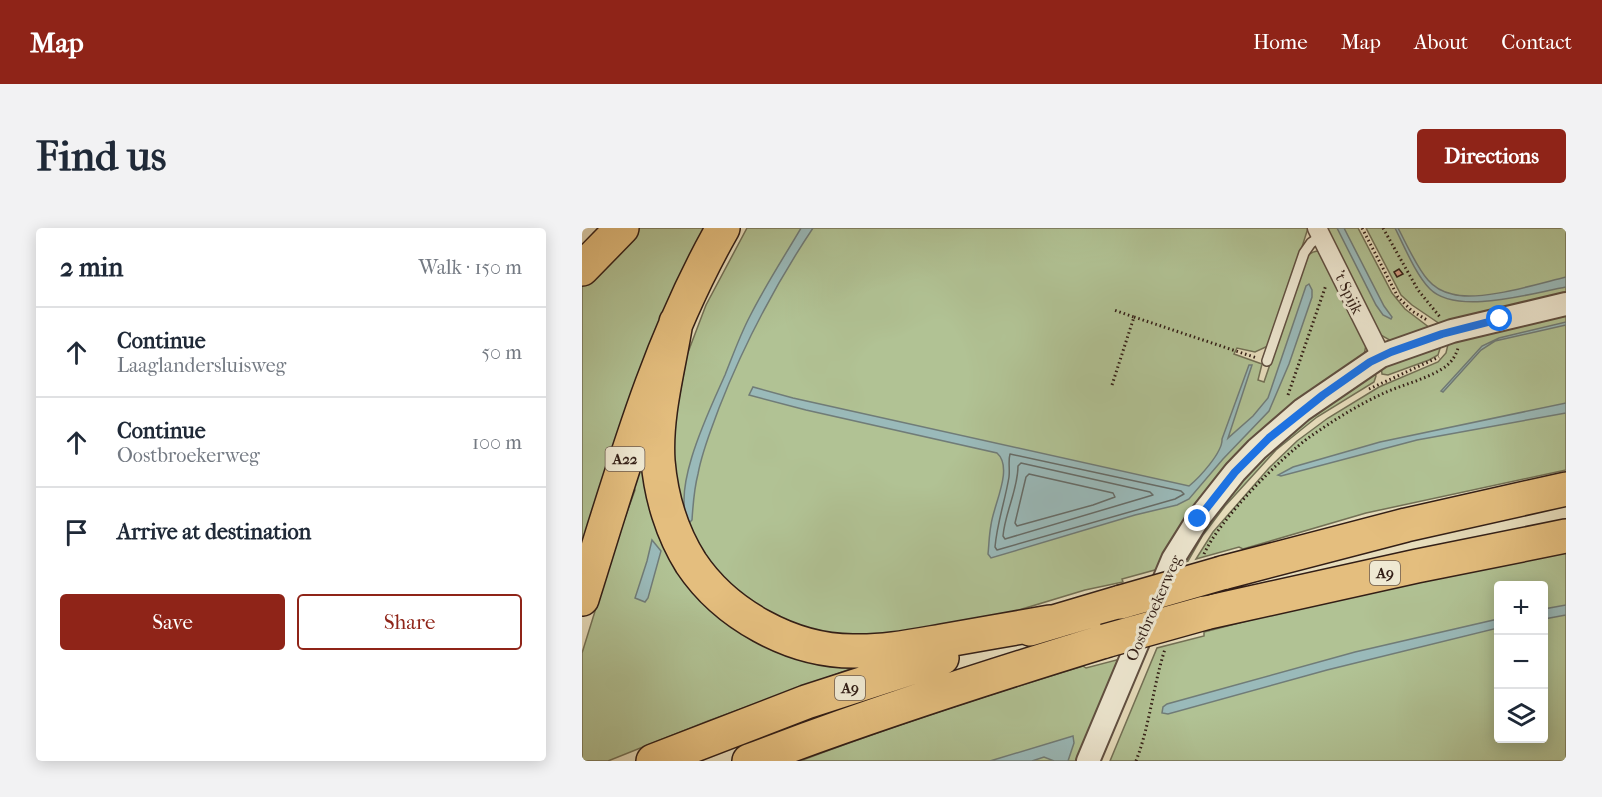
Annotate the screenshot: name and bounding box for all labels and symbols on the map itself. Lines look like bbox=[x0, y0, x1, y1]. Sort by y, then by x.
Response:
street label: 't Spijk bbox=[1330, 267, 1368, 318]
route start bbox=[1486, 305, 1512, 331]
road number: A22 bbox=[606, 447, 645, 471]
route end bbox=[1184, 505, 1210, 531]
street label: Oostbroekerweg bbox=[1122, 552, 1186, 664]
road number: A9 bbox=[1370, 561, 1400, 585]
road number: A9 bbox=[835, 676, 865, 700]

